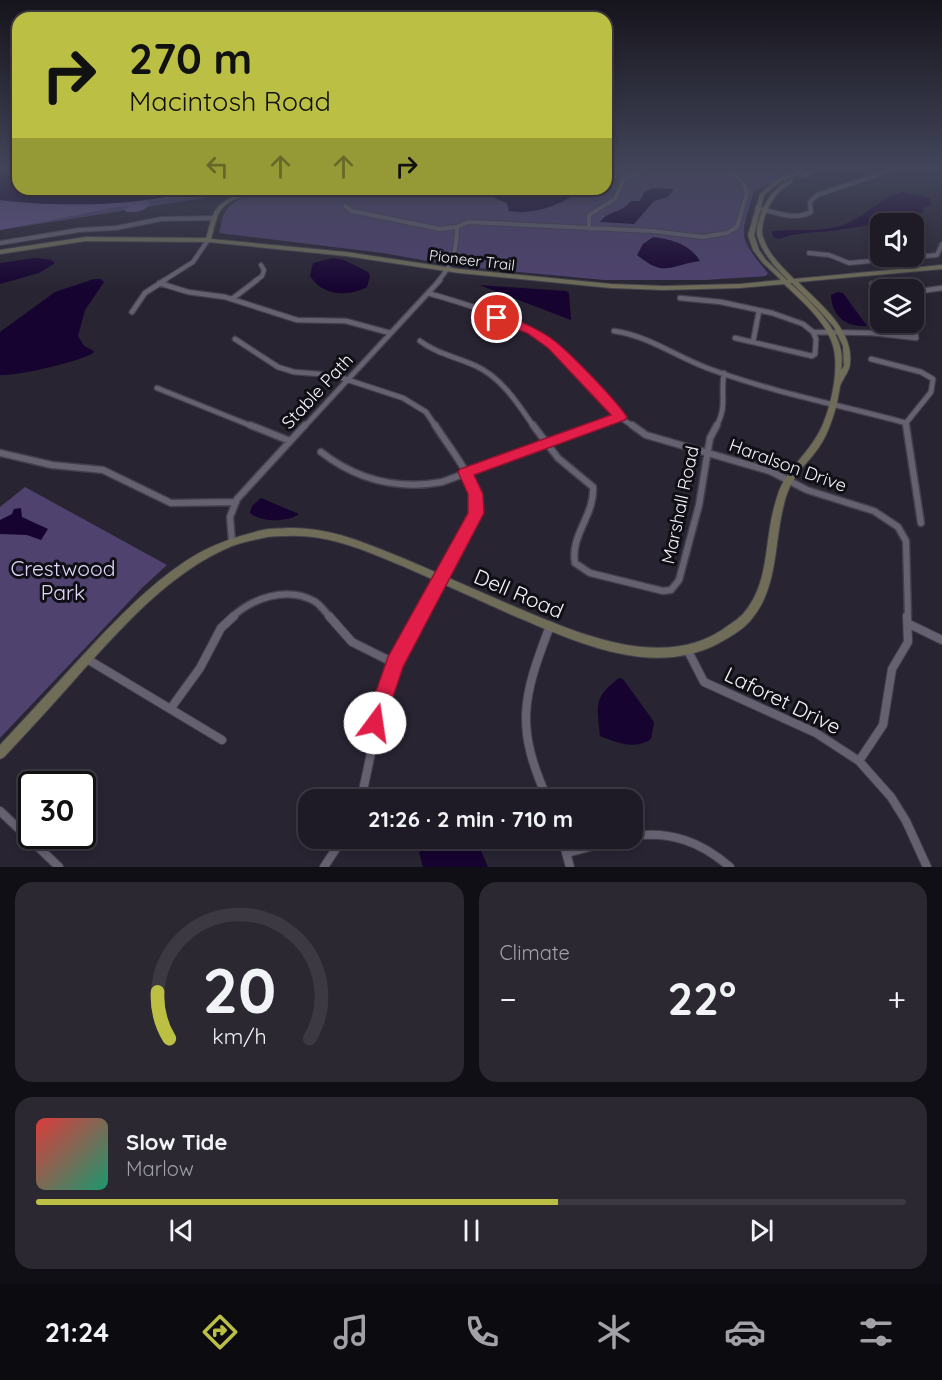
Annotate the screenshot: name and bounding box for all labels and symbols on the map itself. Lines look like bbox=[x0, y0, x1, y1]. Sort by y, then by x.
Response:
street label: Pioneer Trail bbox=[428, 245, 516, 275]
pin bbox=[471, 292, 522, 343]
street label: Stable Path bbox=[276, 348, 358, 434]
street label: Haralson Drive bbox=[726, 433, 850, 497]
street label: Marshall Road bbox=[656, 444, 704, 566]
park label: Crestwood Park bbox=[11, 555, 115, 605]
street label: Dell Road bbox=[470, 563, 568, 623]
street label: Laforet Drive bbox=[721, 661, 845, 739]
position arrow bbox=[343, 691, 407, 755]
speed limit sign: 30 bbox=[18, 771, 96, 849]

